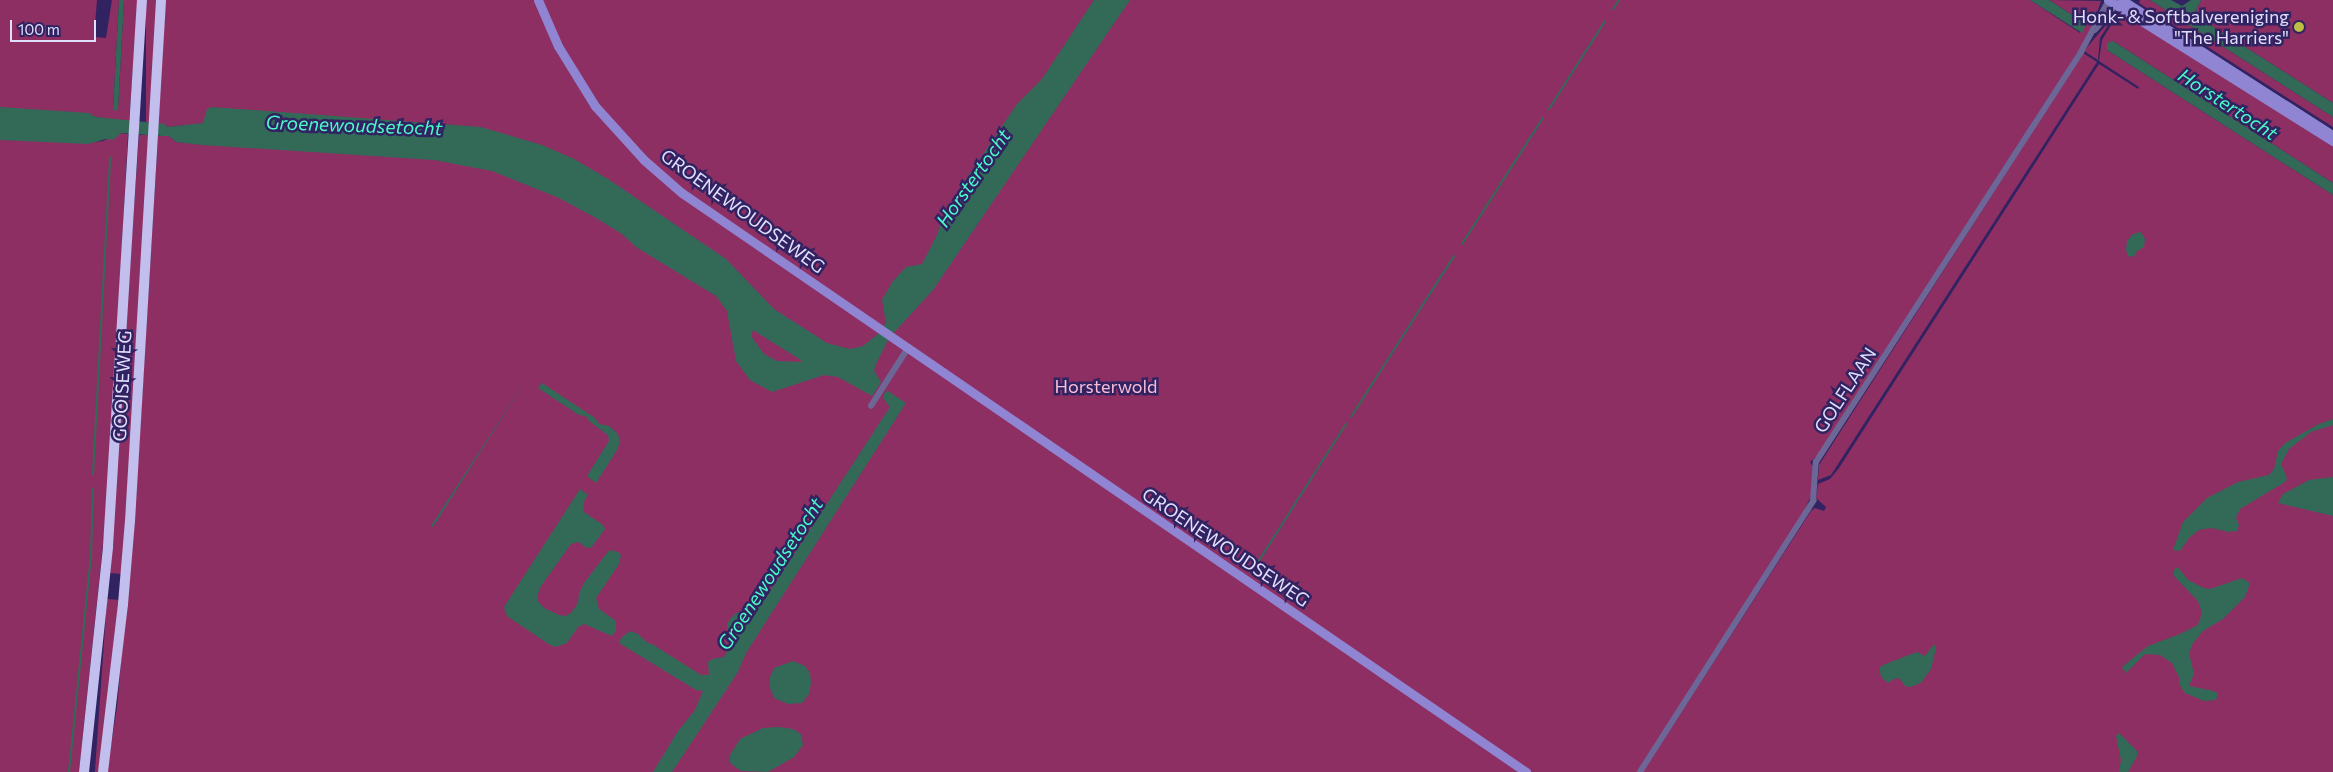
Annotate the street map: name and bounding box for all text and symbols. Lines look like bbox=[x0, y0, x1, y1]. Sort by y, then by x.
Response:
place label: Honk- & Softbalvereniging "The Harriers" bbox=[2073, 6, 2289, 48]
scale bar bbox=[12, 10, 99, 42]
text: 100 m bbox=[18, 20, 60, 38]
marker: Honk- & Softbalvereniging "The Harriers" bbox=[2293, 21, 2305, 33]
water label: Horstertocht bbox=[2174, 63, 2282, 145]
water label: Groenewoudsetocht bbox=[265, 111, 443, 139]
water label: Horstertocht bbox=[931, 125, 1015, 231]
street label: GROENEWOUDSEWEG bbox=[657, 144, 829, 278]
street label: GOOISEWEG bbox=[108, 330, 136, 442]
street label: GOLFLAAN bbox=[1809, 343, 1881, 437]
park label: Horsterwold bbox=[1054, 375, 1158, 397]
street label: GROENEWOUDSEWEG bbox=[1138, 483, 1314, 611]
water label: Groenewoudsetocht bbox=[712, 494, 828, 654]

